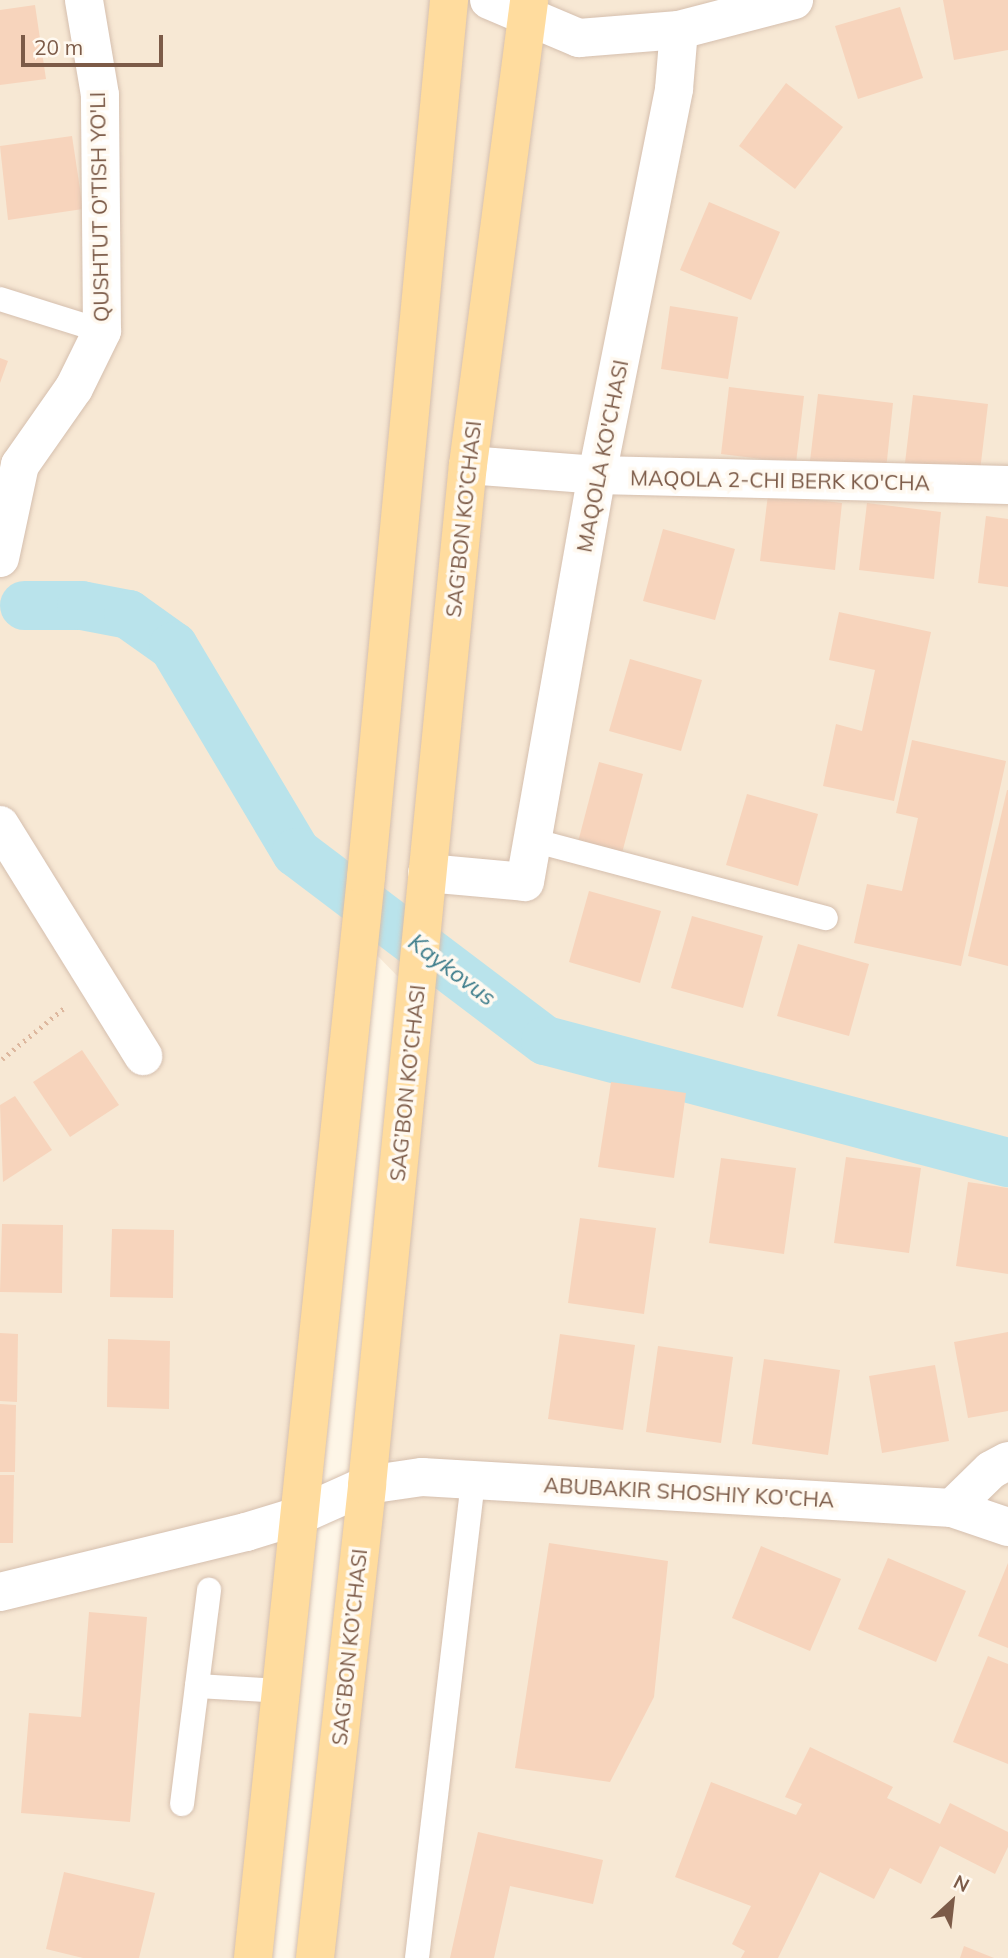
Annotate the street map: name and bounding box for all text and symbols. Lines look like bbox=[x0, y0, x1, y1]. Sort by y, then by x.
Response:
scale bar bbox=[24, 21, 166, 65]
text: 20 m bbox=[34, 34, 83, 60]
street label: QUSHTUT O'TISH YO'LI bbox=[84, 92, 114, 322]
street label: MAQOLA KO'CHASI bbox=[571, 358, 633, 554]
street label: SAG’BON KO’CHASI bbox=[440, 419, 486, 619]
street label: MAQOLA 2-CHI BERK KO'CHA bbox=[630, 465, 930, 495]
water label: Kaykovus bbox=[403, 928, 501, 1012]
street label: SAG’BON KO’CHASI bbox=[384, 983, 430, 1183]
street label: ABUBAKIR SHOSHIY KO'CHA bbox=[543, 1472, 835, 1512]
street label: SAG’BON KO’CHASI bbox=[326, 1547, 372, 1747]
north arrow bbox=[917, 1867, 987, 1937]
text: N bbox=[950, 1869, 973, 1897]

